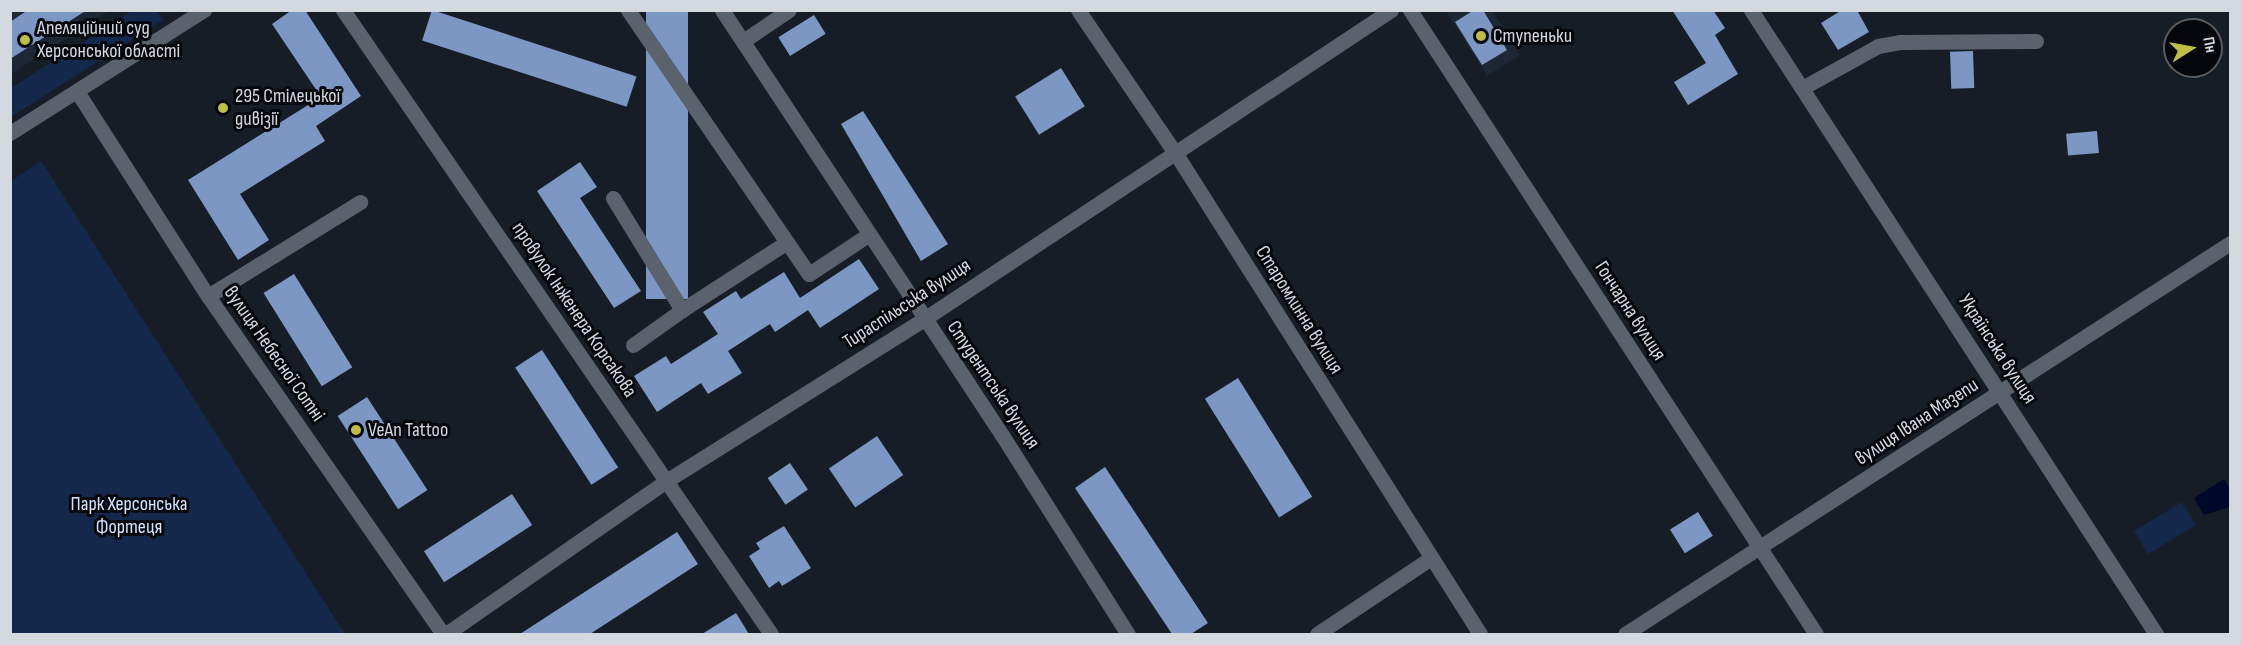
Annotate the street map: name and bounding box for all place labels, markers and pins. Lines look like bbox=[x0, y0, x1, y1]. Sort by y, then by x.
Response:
place label: Апеляційний суд Херсонської області bbox=[37, 16, 180, 63]
place label: Ступеньки bbox=[1493, 24, 1572, 48]
marker: Ступеньки bbox=[1474, 29, 1488, 43]
marker: Апеляційний суд Херсонської області bbox=[18, 33, 32, 47]
place label: 295 Стілецької дивізії bbox=[235, 84, 340, 131]
marker: 295 Стілецької дивізії bbox=[216, 101, 230, 115]
place label: VeAn Tattoo bbox=[368, 418, 448, 442]
marker: VeAn Tattoo bbox=[349, 423, 363, 437]

